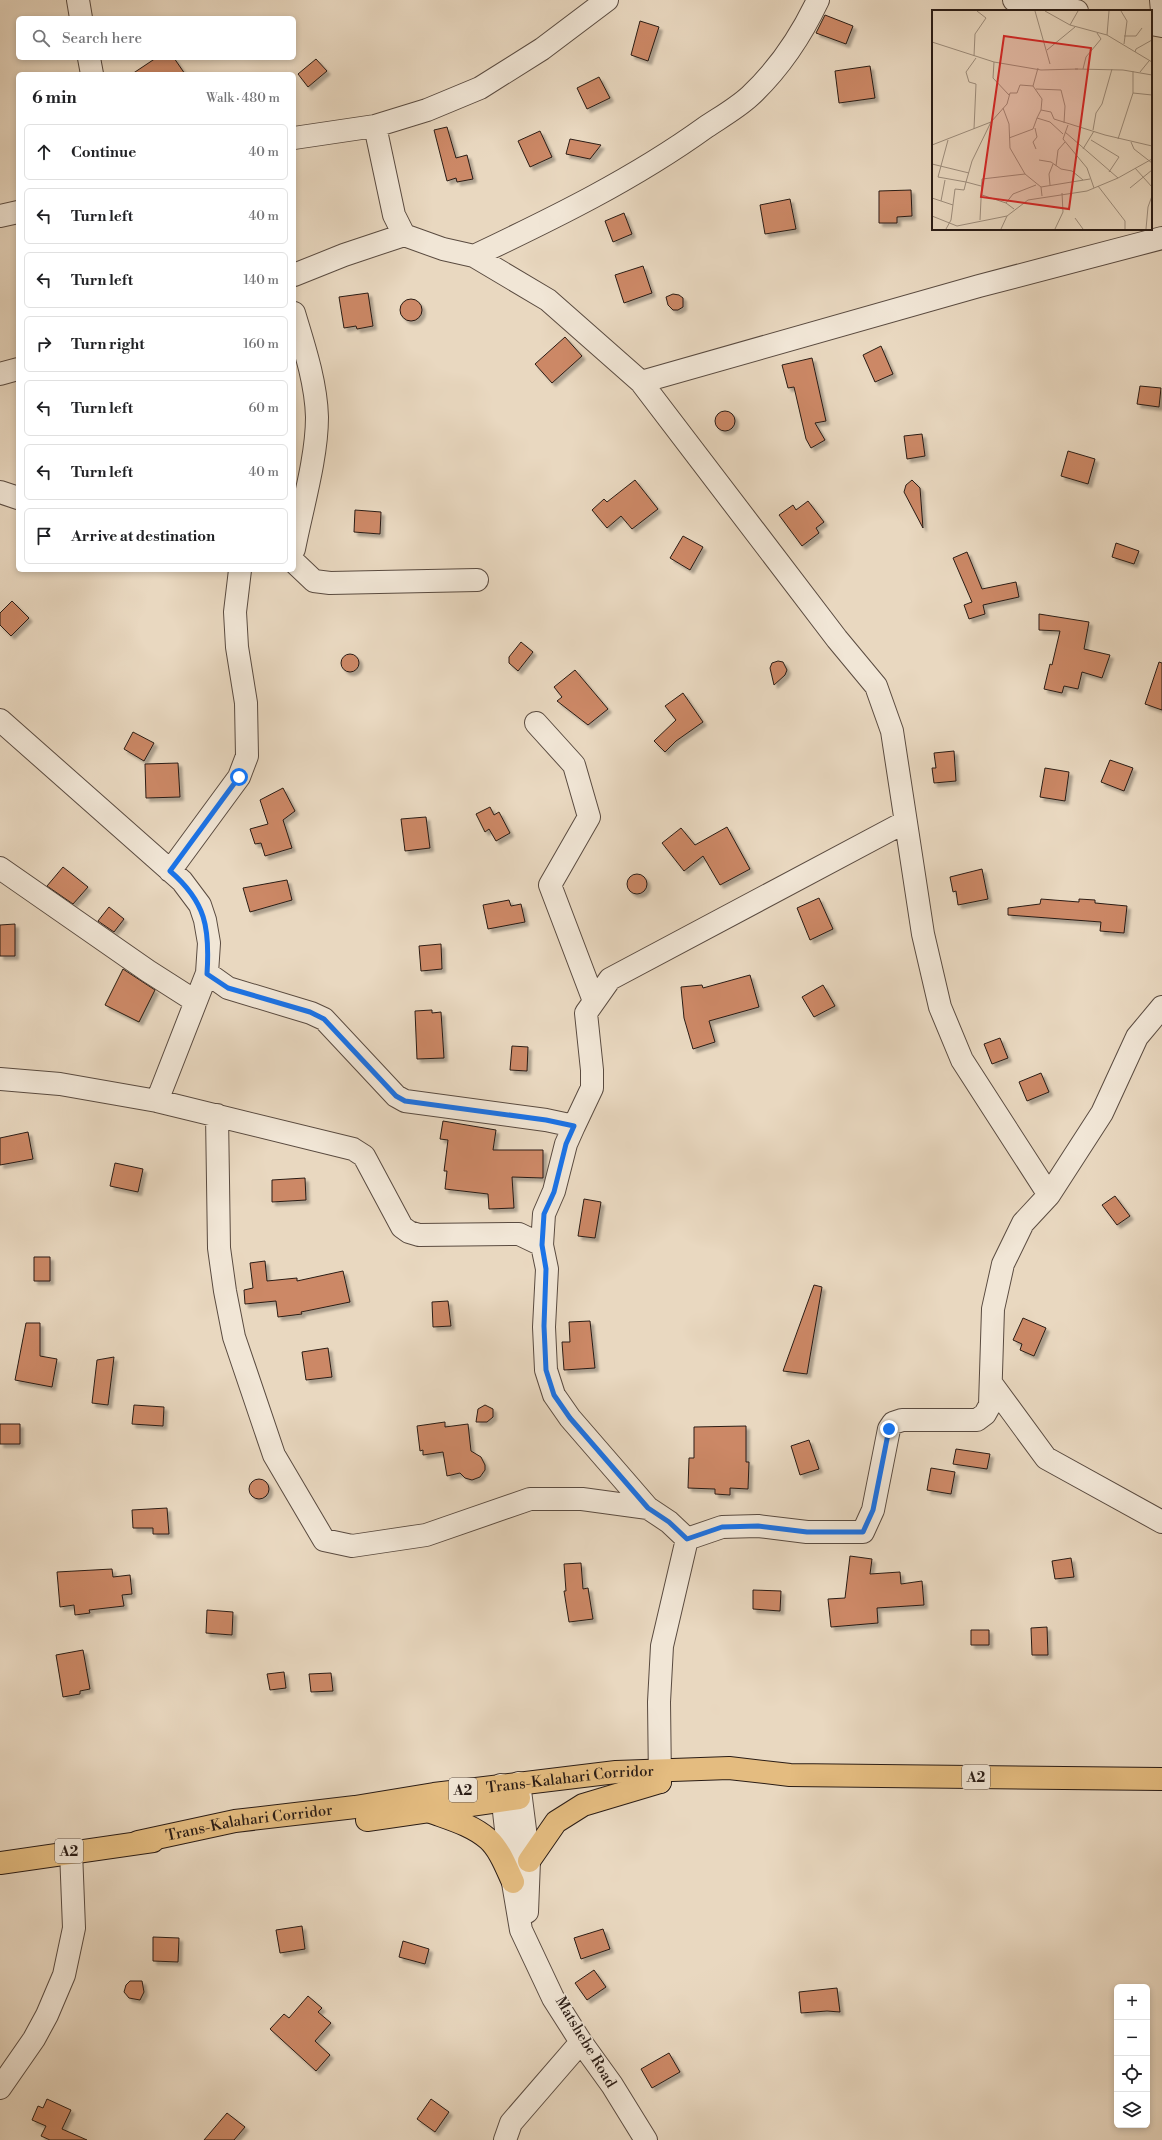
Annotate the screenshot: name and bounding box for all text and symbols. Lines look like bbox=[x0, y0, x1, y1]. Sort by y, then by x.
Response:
inset map bbox=[932, 10, 1152, 230]
search box bbox=[16, 16, 296, 60]
icon: search bbox=[30, 27, 52, 49]
text: Search here bbox=[62, 29, 142, 48]
text: 6 min bbox=[32, 87, 77, 109]
text: Walk · 480 m bbox=[206, 90, 280, 106]
icon: ahead bbox=[33, 141, 55, 163]
text: Continue bbox=[71, 143, 136, 162]
text: 40 m bbox=[249, 144, 279, 160]
icon: left bbox=[33, 205, 55, 227]
text: Turn left bbox=[71, 207, 133, 226]
text: 40 m bbox=[249, 208, 279, 224]
icon: left bbox=[33, 269, 55, 291]
text: Turn left bbox=[71, 271, 133, 290]
text: 140 m bbox=[243, 272, 279, 288]
icon: right bbox=[33, 333, 55, 355]
text: Turn right bbox=[71, 335, 145, 354]
text: 160 m bbox=[243, 336, 279, 352]
icon: left bbox=[33, 397, 55, 419]
text: Turn left bbox=[71, 399, 133, 418]
text: 60 m bbox=[248, 400, 279, 416]
icon: left bbox=[33, 461, 55, 483]
text: Turn left bbox=[71, 463, 133, 482]
text: 40 m bbox=[249, 464, 279, 480]
icon: arrive bbox=[33, 525, 55, 547]
text: Arrive at destination bbox=[71, 527, 215, 546]
route start bbox=[230, 768, 248, 786]
route end bbox=[880, 1420, 898, 1438]
street label: Trans-Kalahari Corridor bbox=[485, 1762, 655, 1798]
road number: A2 bbox=[962, 1765, 990, 1789]
road number: A2 bbox=[449, 1778, 477, 1802]
street label: Trans-Kalahari Corridor bbox=[164, 1801, 334, 1846]
road number: A2 bbox=[55, 1839, 83, 1863]
map controls bbox=[1114, 1984, 1150, 2128]
button: + bbox=[1114, 1984, 1150, 2020]
street label: Matshebe Road bbox=[551, 1993, 621, 2092]
button: − bbox=[1114, 2020, 1150, 2056]
button: locate bbox=[1114, 2056, 1150, 2092]
button: layers bbox=[1114, 2092, 1150, 2128]

